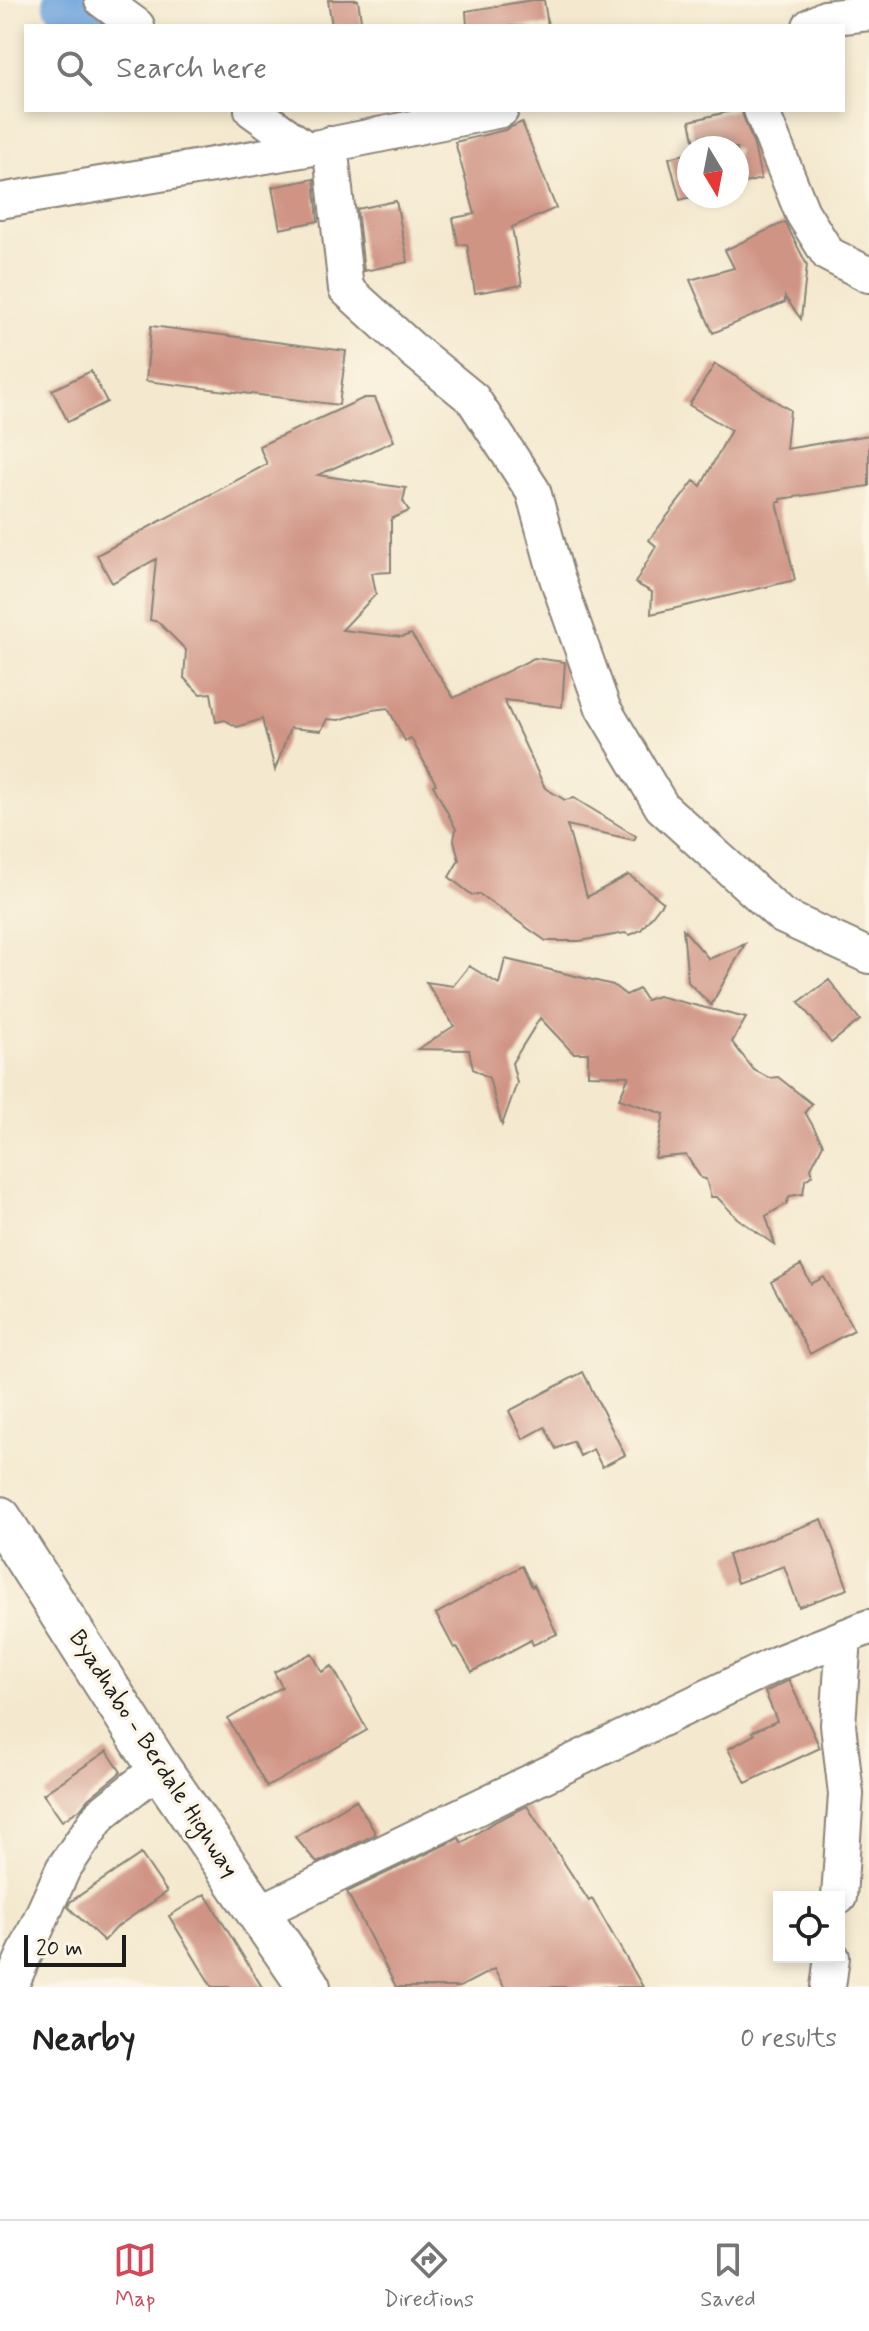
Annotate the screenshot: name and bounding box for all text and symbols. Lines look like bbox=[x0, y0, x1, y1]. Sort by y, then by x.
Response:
search box bbox=[24, 24, 845, 112]
icon: search bbox=[52, 46, 96, 90]
text: Search here bbox=[116, 49, 267, 88]
north arrow bbox=[677, 136, 749, 208]
street label: Byadhabo - Berdale Highway bbox=[60, 1624, 245, 1885]
map controls bbox=[773, 1891, 845, 1963]
button: locate bbox=[773, 1891, 845, 1963]
scale bar bbox=[24, 1931, 126, 1967]
text: 20 m bbox=[36, 1935, 83, 1963]
text: Nearby bbox=[32, 2017, 136, 2062]
text: 0 results bbox=[740, 2022, 837, 2056]
tab: Map bbox=[113, 2238, 157, 2314]
tab: Directions bbox=[383, 2238, 474, 2314]
tab: Saved bbox=[700, 2238, 756, 2314]

